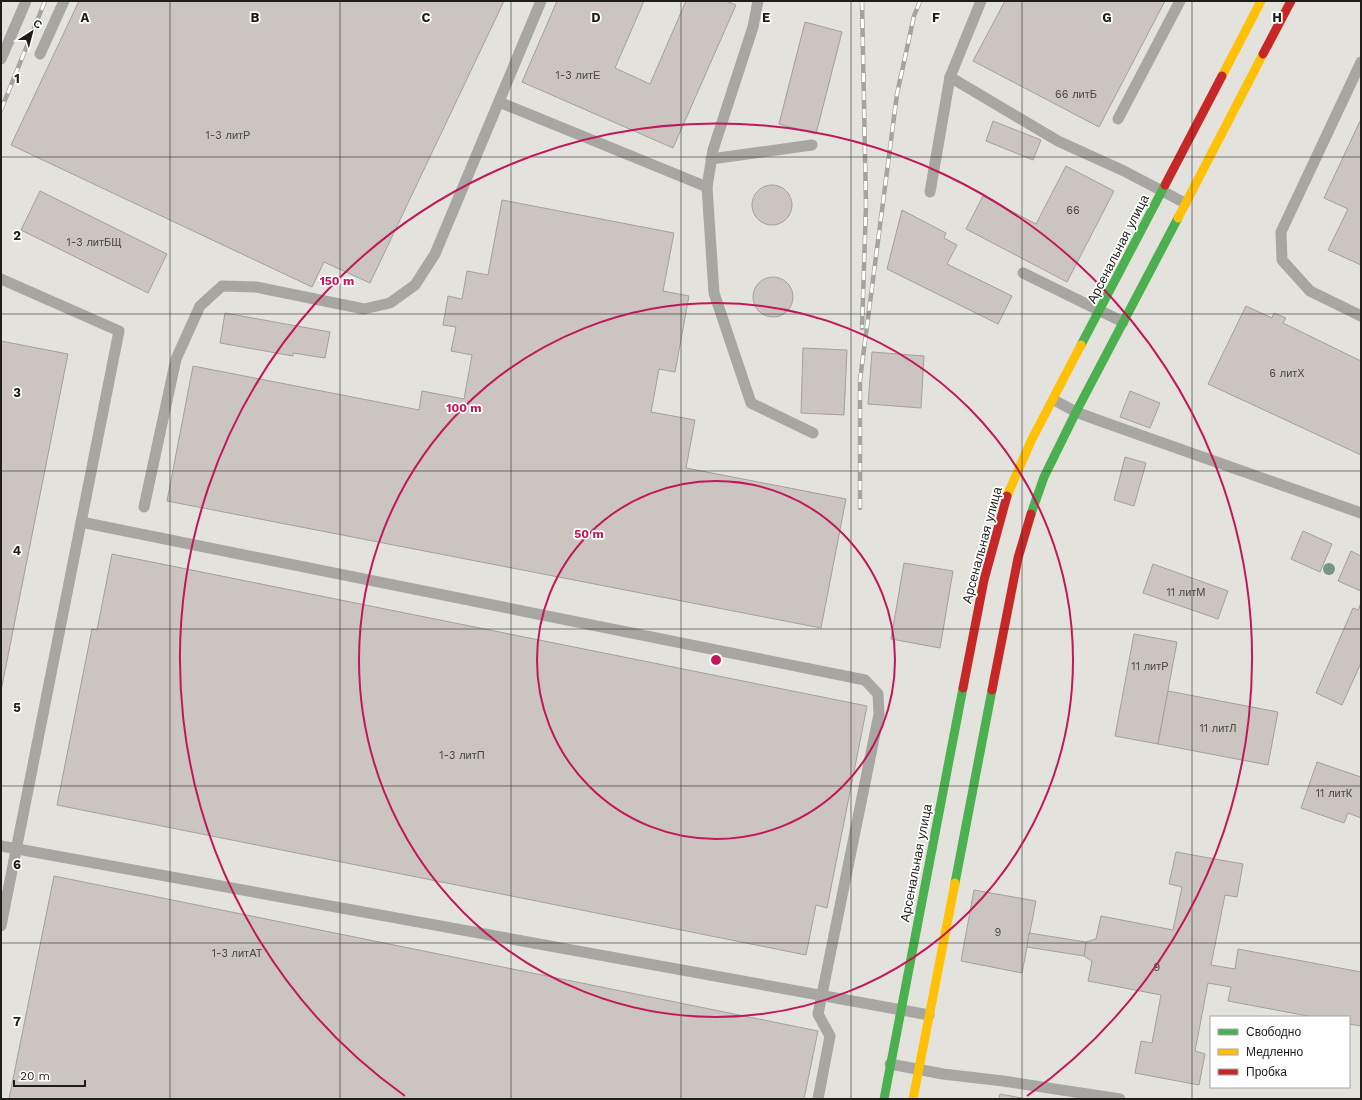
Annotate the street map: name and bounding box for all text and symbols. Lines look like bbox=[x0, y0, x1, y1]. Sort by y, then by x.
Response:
text: A bbox=[81, 10, 90, 25]
text: B bbox=[251, 10, 260, 25]
text: C bbox=[422, 10, 431, 25]
text: D bbox=[591, 10, 601, 25]
text: E bbox=[762, 10, 770, 25]
text: F bbox=[932, 10, 940, 25]
text: G bbox=[1102, 10, 1112, 25]
text: H bbox=[1272, 10, 1282, 25]
north arrow bbox=[12, 12, 52, 52]
text: С bbox=[31, 17, 45, 32]
house number: 1-3 литЕ bbox=[556, 69, 600, 82]
text: 1 bbox=[14, 71, 20, 86]
house number: 66 литБ bbox=[1055, 88, 1097, 101]
house number: 1-3 литР bbox=[206, 129, 250, 142]
street label: Арсенальная улица bbox=[1084, 191, 1152, 306]
house number: 66 bbox=[1066, 204, 1080, 217]
text: 2 bbox=[13, 228, 21, 243]
house number: 1-3 литБЩ bbox=[66, 236, 122, 249]
text: 150 m bbox=[320, 274, 354, 288]
house number: 6 литХ bbox=[1269, 367, 1305, 380]
text: 3 bbox=[13, 385, 21, 400]
text: 100 m bbox=[446, 401, 482, 415]
street label: Арсенальная улица bbox=[959, 484, 1005, 605]
text: 50 m bbox=[574, 527, 604, 541]
text: 4 bbox=[13, 543, 22, 558]
house number: 11 литМ bbox=[1166, 586, 1206, 599]
centre of rings bbox=[709, 653, 723, 667]
house number: 11 литР bbox=[1131, 660, 1169, 673]
text: 5 bbox=[13, 700, 21, 715]
house number: 11 литЛ bbox=[1199, 722, 1237, 735]
house number: 1-3 литП bbox=[439, 749, 485, 762]
house number: 11 литК bbox=[1316, 787, 1353, 800]
street label: Арсенальная улица bbox=[897, 802, 935, 923]
text: 6 bbox=[13, 857, 21, 872]
house number: 9 bbox=[995, 926, 1002, 939]
house number: 1-3 литАТ bbox=[212, 947, 263, 960]
house number: 9 bbox=[1154, 961, 1161, 974]
text: 7 bbox=[13, 1014, 21, 1029]
legend bbox=[1210, 1016, 1350, 1088]
text: Свободно bbox=[1246, 1025, 1301, 1039]
text: Медленно bbox=[1246, 1045, 1303, 1059]
scale bar bbox=[14, 1062, 85, 1088]
text: Пробка bbox=[1246, 1065, 1287, 1079]
text: 20 m bbox=[20, 1069, 50, 1083]

